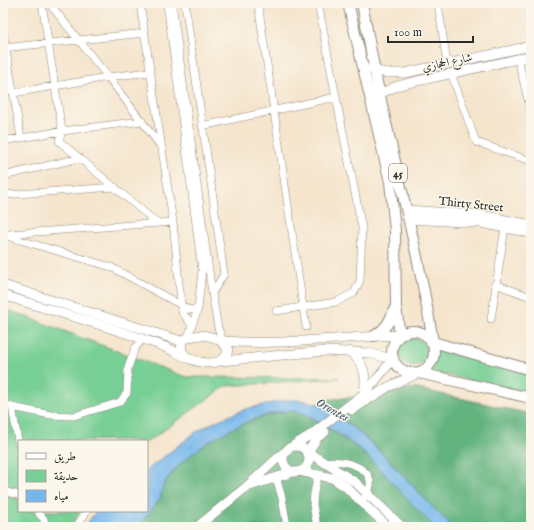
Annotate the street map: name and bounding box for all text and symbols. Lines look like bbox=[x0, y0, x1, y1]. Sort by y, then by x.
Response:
scale bar bbox=[388, 18, 473, 44]
text: 100 m bbox=[394, 25, 422, 40]
street label: شارع الحجازي bbox=[421, 50, 474, 78]
road number: 45 bbox=[389, 164, 407, 182]
street label: Thirty Street bbox=[438, 194, 504, 215]
water label: Orontes bbox=[313, 394, 352, 426]
legend bbox=[18, 440, 148, 512]
text: طريق bbox=[54, 449, 76, 464]
text: حديقة bbox=[54, 469, 78, 484]
text: مياه bbox=[54, 489, 69, 504]

